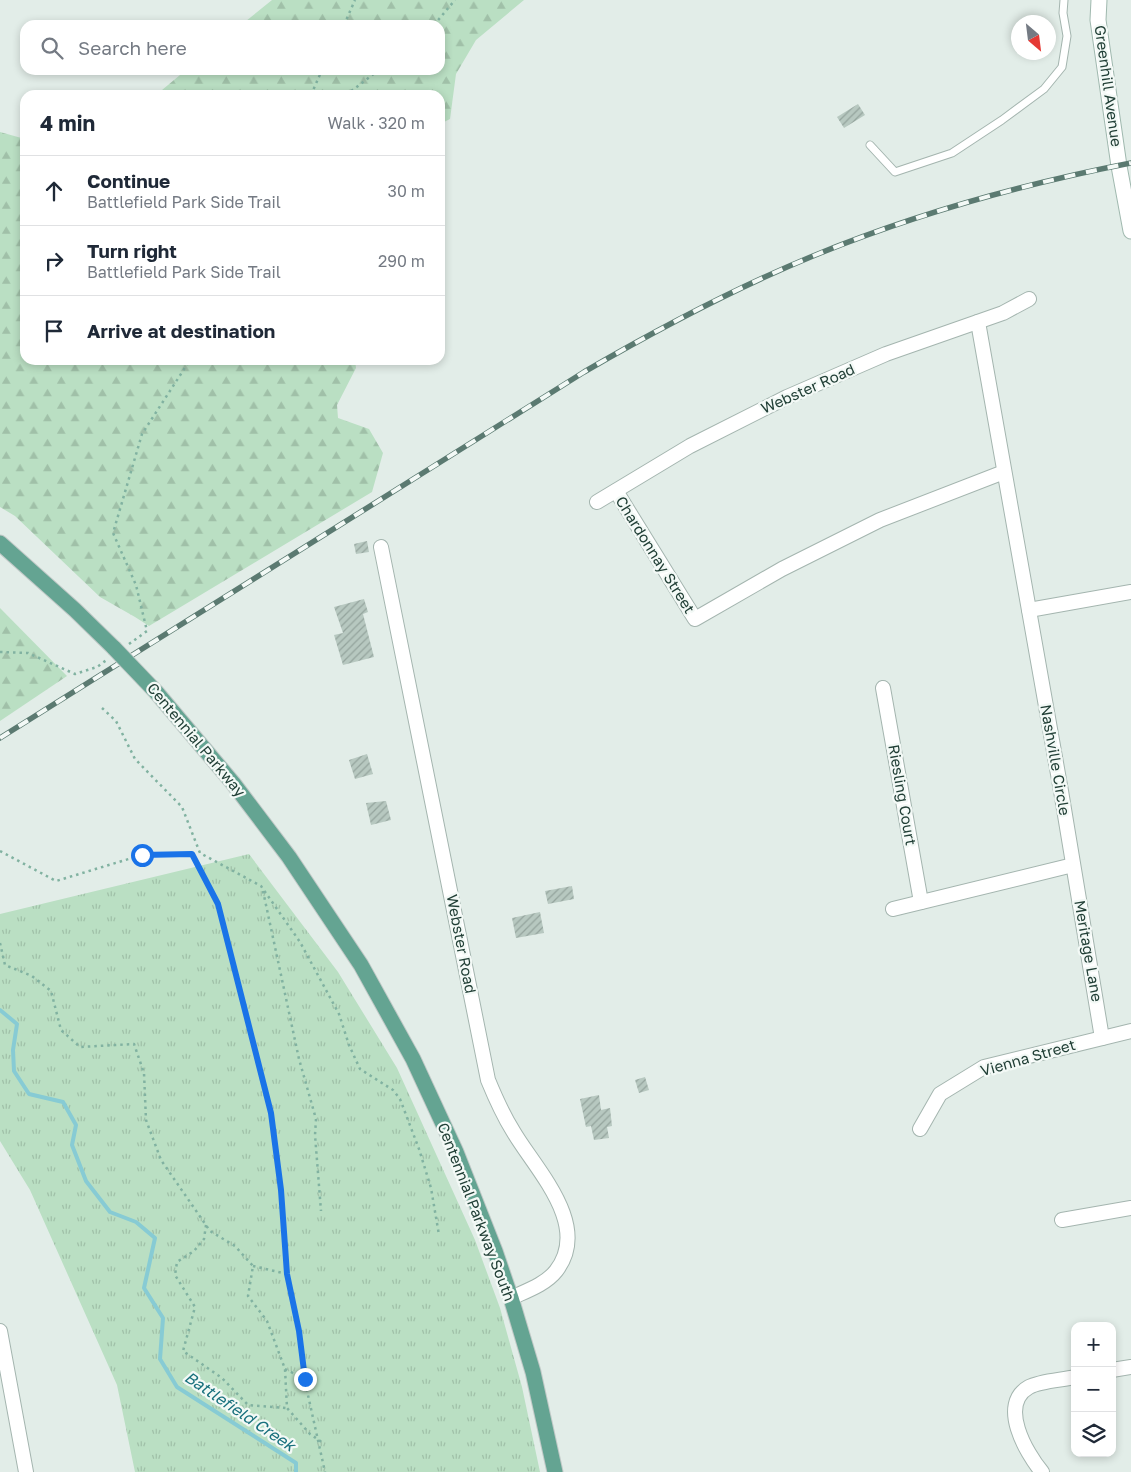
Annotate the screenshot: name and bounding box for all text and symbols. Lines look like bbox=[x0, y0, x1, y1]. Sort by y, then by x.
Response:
north arrow bbox=[1011, 15, 1056, 60]
search box bbox=[20, 20, 445, 75]
street label: Greenhill Avenue bbox=[1092, 24, 1126, 148]
icon: search bbox=[38, 34, 66, 62]
text: Search here bbox=[78, 36, 187, 59]
text: 4 min bbox=[40, 110, 95, 136]
text: Walk · 320 m bbox=[328, 113, 425, 133]
text: Continue bbox=[87, 169, 170, 192]
icon: ahead bbox=[40, 177, 68, 205]
text: 30 m bbox=[388, 181, 425, 201]
text: Battlefield Park Side Trail bbox=[87, 192, 281, 212]
text: Turn right bbox=[87, 239, 177, 262]
icon: right bbox=[40, 247, 68, 275]
text: 290 m bbox=[378, 251, 425, 271]
text: Battlefield Park Side Trail bbox=[87, 262, 281, 282]
icon: arrive bbox=[40, 317, 68, 345]
text: Arrive at destination bbox=[87, 319, 275, 342]
street label: Webster Road bbox=[758, 359, 857, 417]
street label: Chardonnay Street bbox=[612, 492, 699, 616]
street label: Centennial Parkway bbox=[144, 679, 250, 800]
street label: Nashville Circle bbox=[1037, 703, 1075, 817]
street label: Riesling Court bbox=[885, 743, 921, 847]
route start bbox=[131, 844, 154, 867]
street label: Webster Road bbox=[444, 893, 480, 995]
street label: Meritage Lane bbox=[1071, 899, 1107, 1003]
street label: Vienna Street bbox=[978, 1035, 1077, 1079]
street label: Centennial Parkway South bbox=[435, 1120, 519, 1303]
map controls bbox=[1071, 1322, 1116, 1457]
button: + bbox=[1071, 1322, 1116, 1367]
water label: Battlefield Creek bbox=[181, 1367, 301, 1456]
button: − bbox=[1071, 1367, 1116, 1412]
route end bbox=[294, 1368, 317, 1391]
button: layers bbox=[1071, 1412, 1116, 1457]

